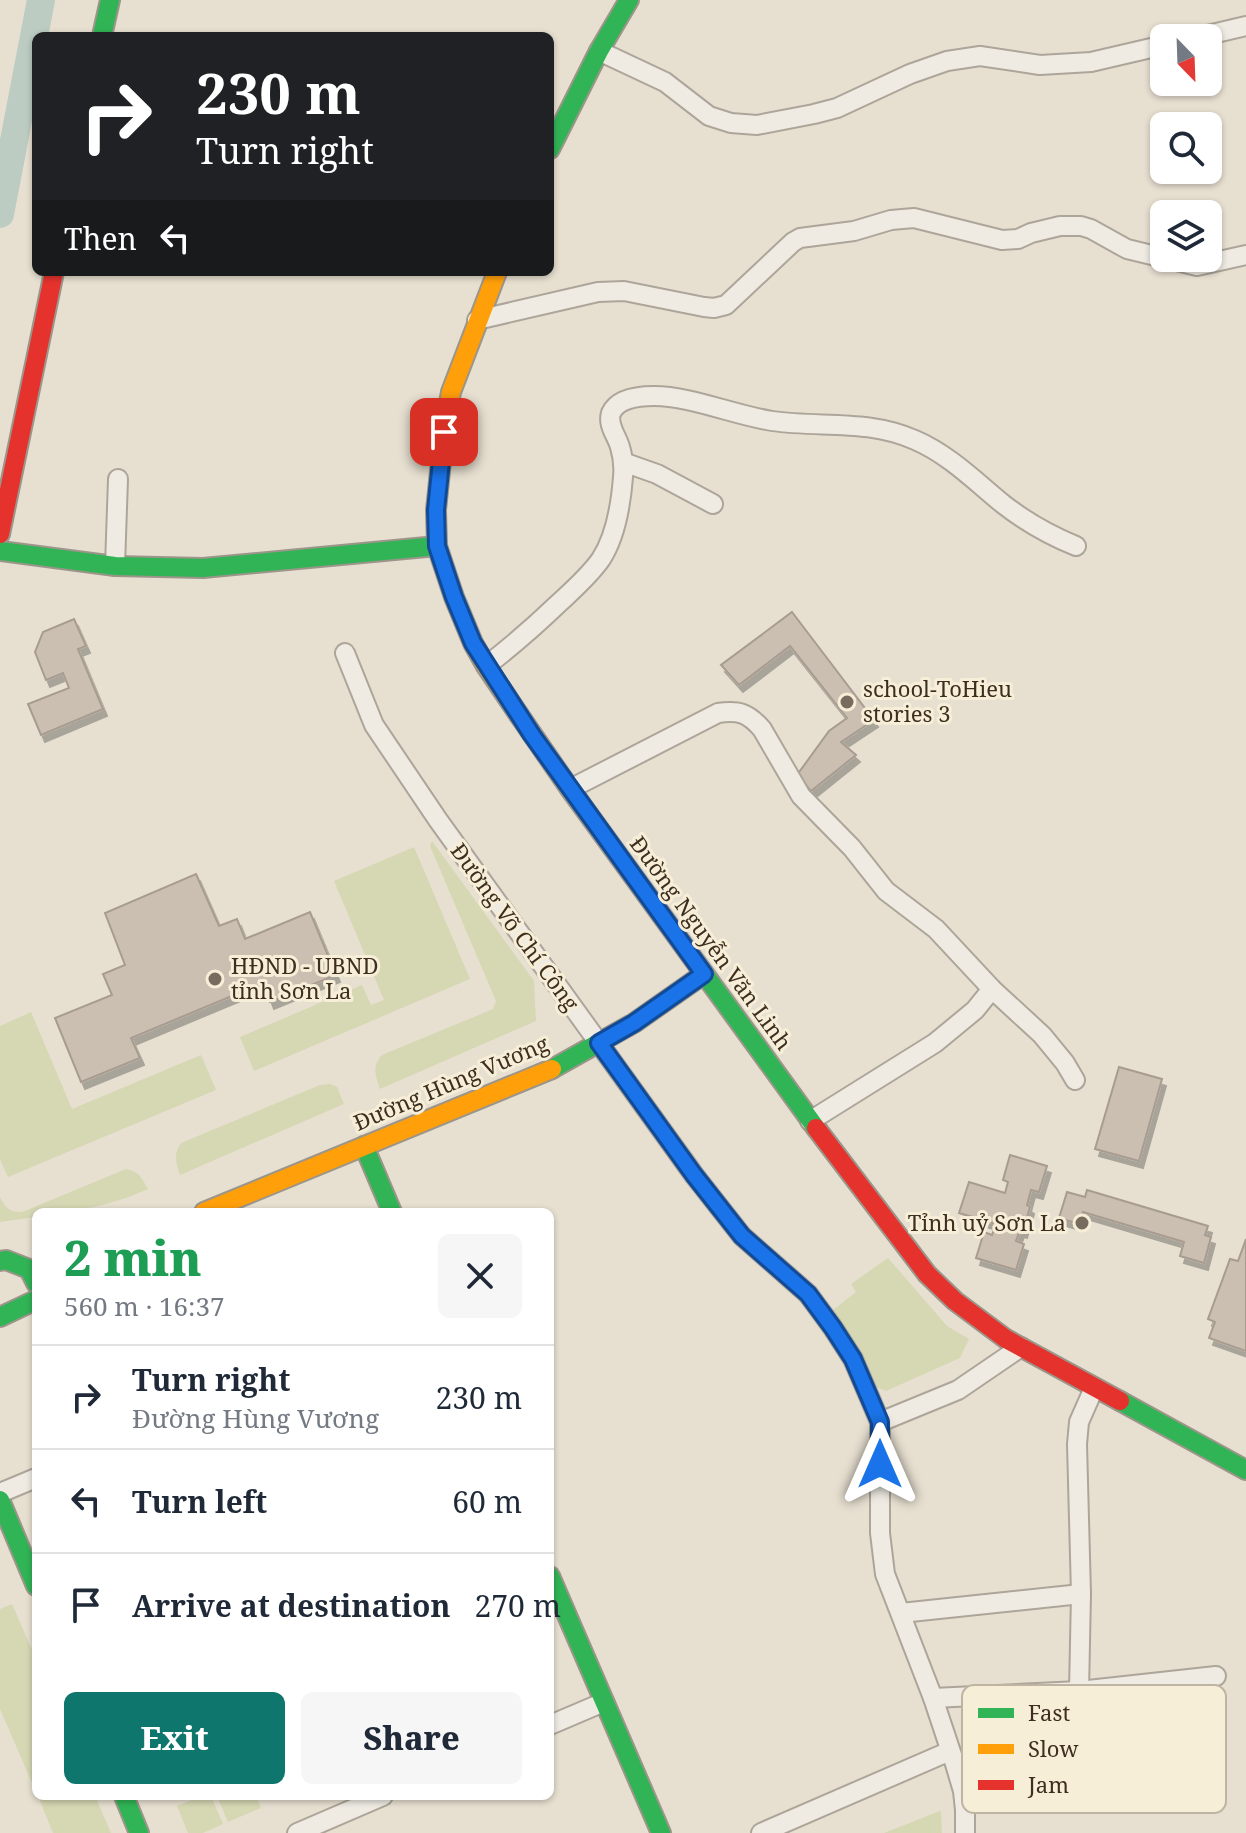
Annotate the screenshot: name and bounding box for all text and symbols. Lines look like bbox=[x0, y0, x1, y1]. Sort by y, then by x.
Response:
north arrow bbox=[1150, 24, 1222, 96]
map controls bbox=[1150, 24, 1222, 272]
text: 230 m bbox=[196, 54, 361, 130]
icon: right bbox=[64, 64, 168, 168]
button: search bbox=[1150, 112, 1222, 184]
text: Turn right bbox=[196, 126, 374, 175]
button: layers bbox=[1150, 200, 1222, 272]
icon: left bbox=[153, 216, 197, 260]
text: Then bbox=[64, 218, 137, 259]
pin bbox=[410, 398, 478, 466]
icon: arrive bbox=[422, 410, 466, 454]
place label: school-ToHieu stories 3 bbox=[863, 673, 1012, 728]
marker: school-ToHieu stories 3 bbox=[838, 693, 856, 711]
street label: Đường Nguyễn Văn Linh bbox=[624, 829, 800, 1056]
street label: Đường Võ Chí Công bbox=[445, 836, 587, 1017]
place label: HĐND - UBND tỉnh Sơn La bbox=[231, 950, 378, 1005]
marker: HĐND - UBND tỉnh Sơn La bbox=[206, 970, 224, 988]
street label: Đường Hùng Vương bbox=[348, 1027, 553, 1137]
place label: Tỉnh uỷ Sơn La bbox=[908, 1207, 1066, 1237]
marker: Tỉnh uỷ Sơn La bbox=[1073, 1214, 1091, 1232]
text: 2 min bbox=[64, 1225, 202, 1290]
button: close bbox=[438, 1234, 522, 1318]
text: 560 m · 16:37 bbox=[64, 1288, 225, 1324]
text: Turn right bbox=[132, 1359, 290, 1400]
icon: right bbox=[64, 1375, 108, 1419]
text: 230 m bbox=[436, 1377, 522, 1418]
text: Đường Hùng Vương bbox=[132, 1400, 379, 1436]
position arrow bbox=[838, 1422, 922, 1506]
icon: left bbox=[64, 1479, 108, 1523]
text: Turn left bbox=[132, 1481, 267, 1522]
text: 60 m bbox=[452, 1481, 522, 1522]
icon: arrive bbox=[64, 1583, 108, 1627]
text: Arrive at destination bbox=[132, 1585, 451, 1626]
text: 270 m bbox=[475, 1585, 561, 1626]
legend bbox=[962, 1685, 1226, 1813]
button: Exit bbox=[64, 1692, 285, 1784]
button: Share bbox=[301, 1692, 522, 1784]
text: Fast bbox=[1028, 1697, 1070, 1727]
text: Slow bbox=[1028, 1733, 1078, 1763]
text: Jam bbox=[1027, 1769, 1069, 1799]

